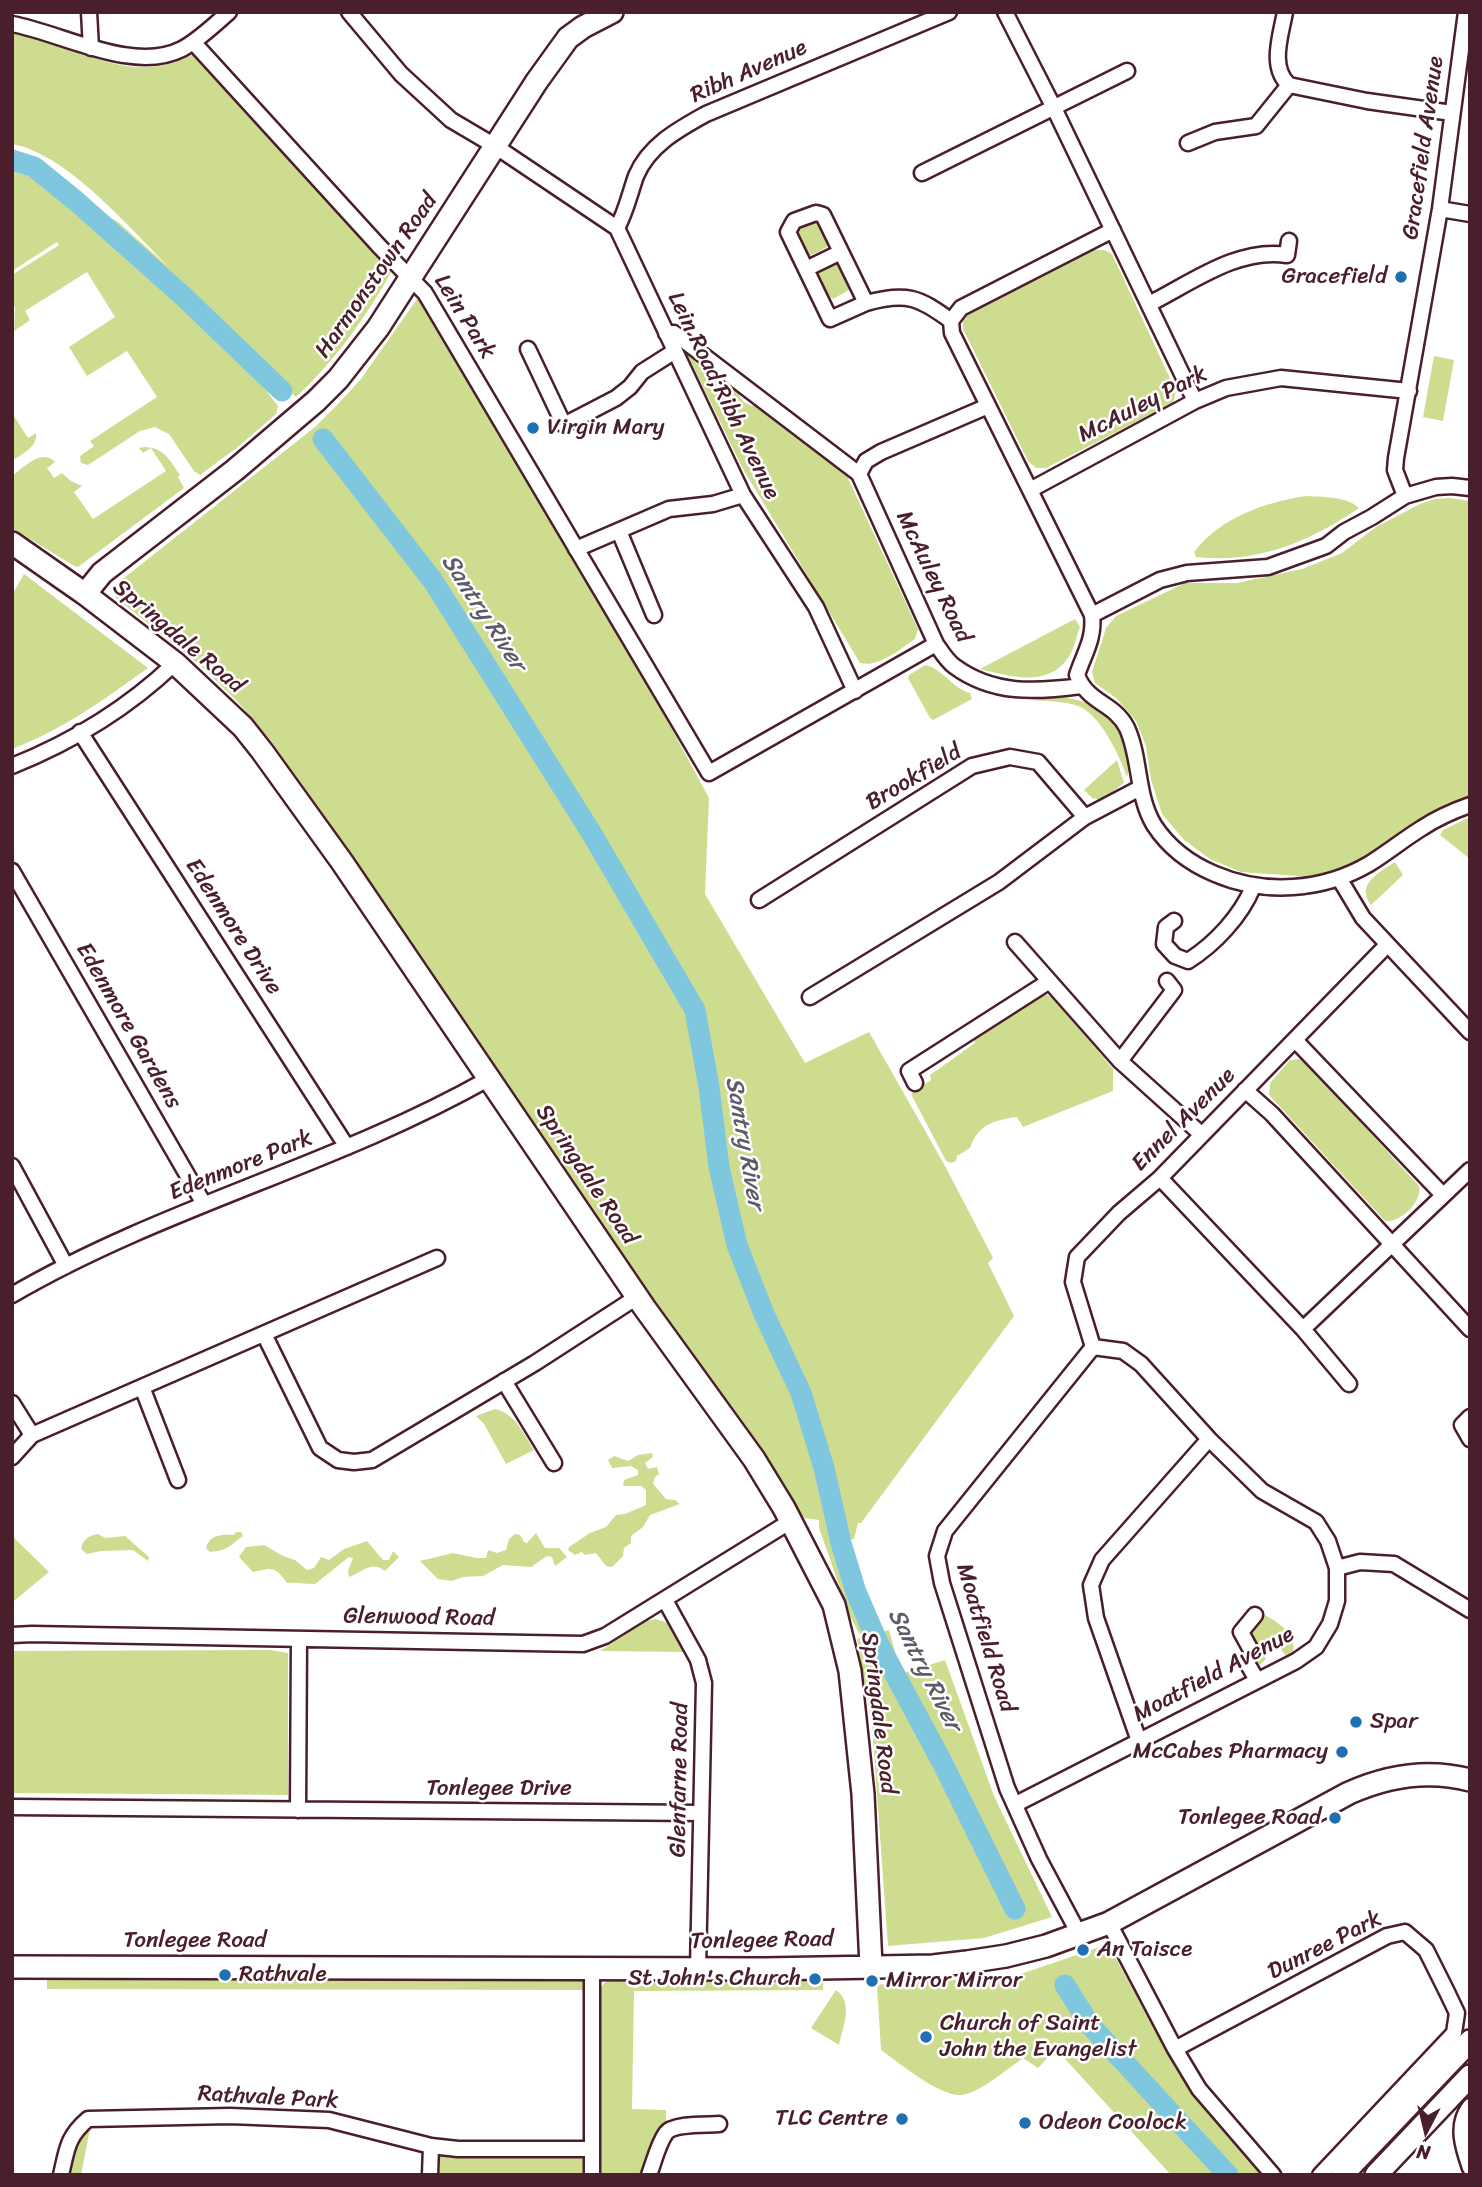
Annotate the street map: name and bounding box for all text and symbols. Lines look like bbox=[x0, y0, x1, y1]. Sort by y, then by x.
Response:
street label: Ribh Avenue bbox=[687, 34, 811, 110]
street label: Gracefield Avenue bbox=[1397, 55, 1451, 241]
street label: Harmonstown Road bbox=[310, 188, 444, 364]
place label: Gracefield bbox=[1282, 263, 1387, 291]
marker: Gracefield bbox=[1393, 269, 1409, 285]
street label: Lein Park bbox=[427, 270, 501, 364]
street label: Lein Road;Ribh Avenue bbox=[661, 288, 785, 504]
street label: McAuley Park bbox=[1074, 361, 1212, 449]
place label: Virgin Mary bbox=[547, 414, 665, 442]
marker: Virgin Mary bbox=[525, 420, 541, 436]
street label: McAuley Road bbox=[889, 507, 977, 647]
water label: Santry River bbox=[435, 549, 531, 677]
street label: Springdale Road bbox=[107, 574, 249, 700]
street label: Brookfield bbox=[861, 739, 967, 817]
street label: Edenmore Drive bbox=[179, 854, 287, 1000]
street label: Edenmore Gardens bbox=[69, 938, 187, 1114]
street label: Ennel Avenue bbox=[1126, 1062, 1242, 1178]
water label: Santry River bbox=[718, 1075, 770, 1211]
street label: Springdale Road bbox=[529, 1100, 643, 1250]
street label: Edenmore Park bbox=[165, 1125, 317, 1207]
street label: Moatfield Road bbox=[949, 1560, 1021, 1716]
street label: Glenwood Road bbox=[343, 1603, 495, 1633]
water label: Santry River bbox=[881, 1604, 967, 1736]
street label: Moatfield Avenue bbox=[1129, 1621, 1299, 1729]
street label: Springdale Road bbox=[854, 1630, 902, 1796]
street label: Glenfarne Road bbox=[665, 1702, 695, 1858]
place label: Spar bbox=[1370, 1708, 1418, 1736]
marker: Spar bbox=[1348, 1714, 1364, 1730]
place label: McCabes Pharmacy bbox=[1133, 1738, 1328, 1766]
marker: McCabes Pharmacy bbox=[1334, 1744, 1350, 1760]
street label: Tonlegee Drive bbox=[426, 1775, 572, 1803]
place label: Tonlegee Road bbox=[1178, 1804, 1321, 1832]
marker: Tonlegee Road bbox=[1327, 1810, 1343, 1826]
street label: Dunree Park bbox=[1264, 1906, 1386, 1986]
street label: Tonlegee Road bbox=[690, 1926, 834, 1956]
street label: Tonlegee Road bbox=[124, 1927, 266, 1955]
place label: An Taisce bbox=[1097, 1936, 1192, 1964]
marker: An Taisce bbox=[1075, 1942, 1091, 1958]
place label: Rathvale bbox=[239, 1961, 326, 1989]
place label: St John's Church bbox=[628, 1965, 801, 1993]
marker: Rathvale bbox=[217, 1967, 233, 1983]
place label: Mirror Mirror bbox=[886, 1967, 1022, 1995]
marker: St John's Church bbox=[807, 1971, 823, 1987]
marker: Mirror Mirror bbox=[864, 1973, 880, 1989]
place label: Church of Saint John the Evangelist bbox=[940, 2010, 1136, 2064]
marker: Church of Saint John the Evangelist bbox=[918, 2029, 934, 2045]
street label: Rathvale Park bbox=[197, 2081, 339, 2115]
north arrow bbox=[1391, 2096, 1461, 2166]
place label: TLC Centre bbox=[775, 2105, 888, 2133]
place label: Odeon Coolock bbox=[1039, 2109, 1187, 2137]
marker: TLC Centre bbox=[894, 2111, 910, 2127]
marker: Odeon Coolock bbox=[1017, 2115, 1033, 2131]
text: N bbox=[1415, 2135, 1432, 2170]

